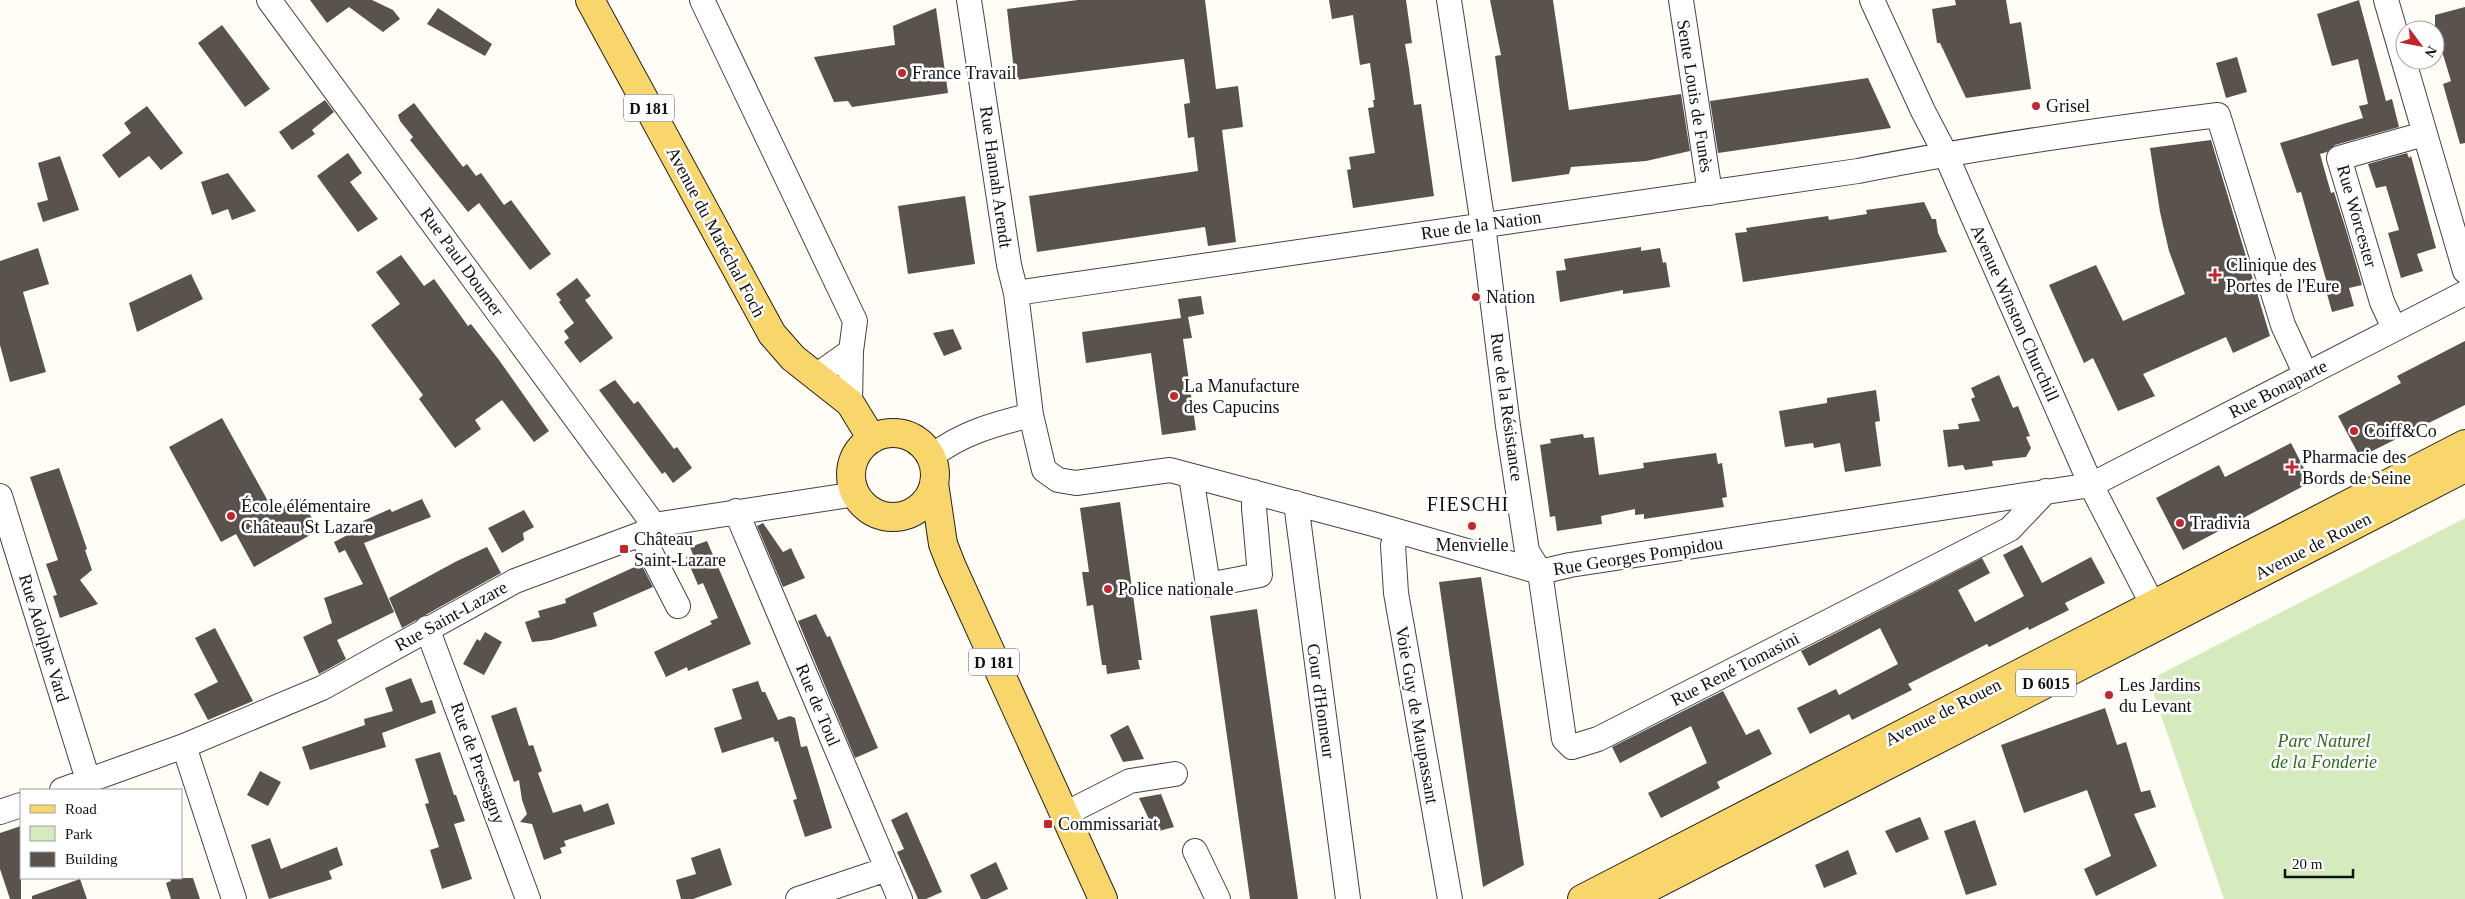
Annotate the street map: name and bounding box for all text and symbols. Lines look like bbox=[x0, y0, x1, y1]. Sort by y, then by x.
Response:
street label: Sente Louis de Funès bbox=[1673, 18, 1717, 174]
north arrow bbox=[2395, 20, 2445, 70]
text: N bbox=[2422, 43, 2440, 60]
place label: France Travail bbox=[912, 63, 1016, 83]
marker: France Travail bbox=[896, 67, 908, 79]
road number: D 181 bbox=[624, 95, 674, 122]
place label: Grisel bbox=[2046, 96, 2090, 116]
marker: Grisel bbox=[2030, 100, 2042, 112]
street label: Rue Hannah Arendt bbox=[976, 105, 1016, 249]
street label: Avenue du Maréchal Foch bbox=[663, 143, 769, 321]
street label: Rue Worcester bbox=[2333, 162, 2381, 270]
street label: Rue Paul Doumer bbox=[416, 204, 508, 320]
street label: Rue de la Nation bbox=[1419, 207, 1543, 243]
street label: Avenue Winston Churchill bbox=[1967, 221, 2063, 405]
place label: Clinique des Portes de l'Eure bbox=[2226, 255, 2339, 296]
marker: Clinique des Portes de l'Eure bbox=[2208, 268, 2222, 282]
place label: Nation bbox=[1486, 287, 1535, 307]
marker: Nation bbox=[1470, 291, 1482, 303]
street label: Rue de la Résistance bbox=[1487, 332, 1527, 482]
street label: Rue Bonaparte bbox=[2226, 356, 2330, 422]
place label: La Manufacture des Capucins bbox=[1184, 376, 1299, 417]
marker: La Manufacture des Capucins bbox=[1168, 390, 1180, 402]
place label: Coiff&Co bbox=[2364, 421, 2437, 441]
marker: Coiff&Co bbox=[2348, 425, 2360, 437]
place label: Pharmacie des Bords de Seine bbox=[2302, 447, 2411, 488]
marker: Pharmacie des Bords de Seine bbox=[2286, 461, 2298, 473]
district label: FIESCHI bbox=[1427, 493, 1509, 515]
place label: École élémentaire Château St Lazare bbox=[241, 495, 373, 537]
street label: Avenue de Rouen bbox=[2252, 508, 2374, 584]
marker: École élémentaire Château St Lazare bbox=[225, 510, 237, 522]
place label: Tradivia bbox=[2190, 513, 2250, 533]
marker: Tradivia bbox=[2174, 517, 2186, 529]
marker: Menvielle bbox=[1466, 520, 1478, 532]
place label: Château Saint-Lazare bbox=[634, 529, 726, 570]
street label: Rue Georges Pompidou bbox=[1552, 533, 1724, 579]
place label: Menvielle bbox=[1436, 535, 1508, 555]
marker: Château Saint-Lazare bbox=[618, 543, 630, 555]
street label: Rue Adolphe Vard bbox=[15, 572, 73, 704]
street label: Rue Saint-Lazare bbox=[391, 577, 511, 655]
place label: Police nationale bbox=[1118, 579, 1233, 599]
marker: Police nationale bbox=[1102, 583, 1114, 595]
street label: Voie Guy de Maupassant bbox=[1392, 625, 1442, 805]
street label: Rue René Tomasini bbox=[1667, 628, 1803, 710]
street label: Cour d'Honneur bbox=[1303, 642, 1339, 760]
road number: D 181 bbox=[969, 649, 1019, 676]
street label: Rue de Toul bbox=[792, 661, 844, 749]
road number: D 6015 bbox=[2016, 670, 2076, 696]
street label: Avenue de Rouen bbox=[1882, 674, 2004, 750]
place label: Les Jardins du Levant bbox=[2119, 675, 2200, 716]
marker: Les Jardins du Levant bbox=[2103, 689, 2115, 701]
street label: Rue de Pressagny bbox=[447, 699, 509, 827]
park label: Parc Naturel de la Fonderie bbox=[2271, 731, 2377, 772]
legend bbox=[20, 789, 182, 879]
text: Road bbox=[65, 801, 97, 817]
place label: Commissariat bbox=[1058, 814, 1158, 834]
marker: Commissariat bbox=[1042, 818, 1054, 830]
text: Park bbox=[65, 826, 93, 842]
scale bar bbox=[2285, 846, 2352, 878]
text: Building bbox=[65, 851, 118, 867]
text: 20 m bbox=[2292, 856, 2323, 872]

